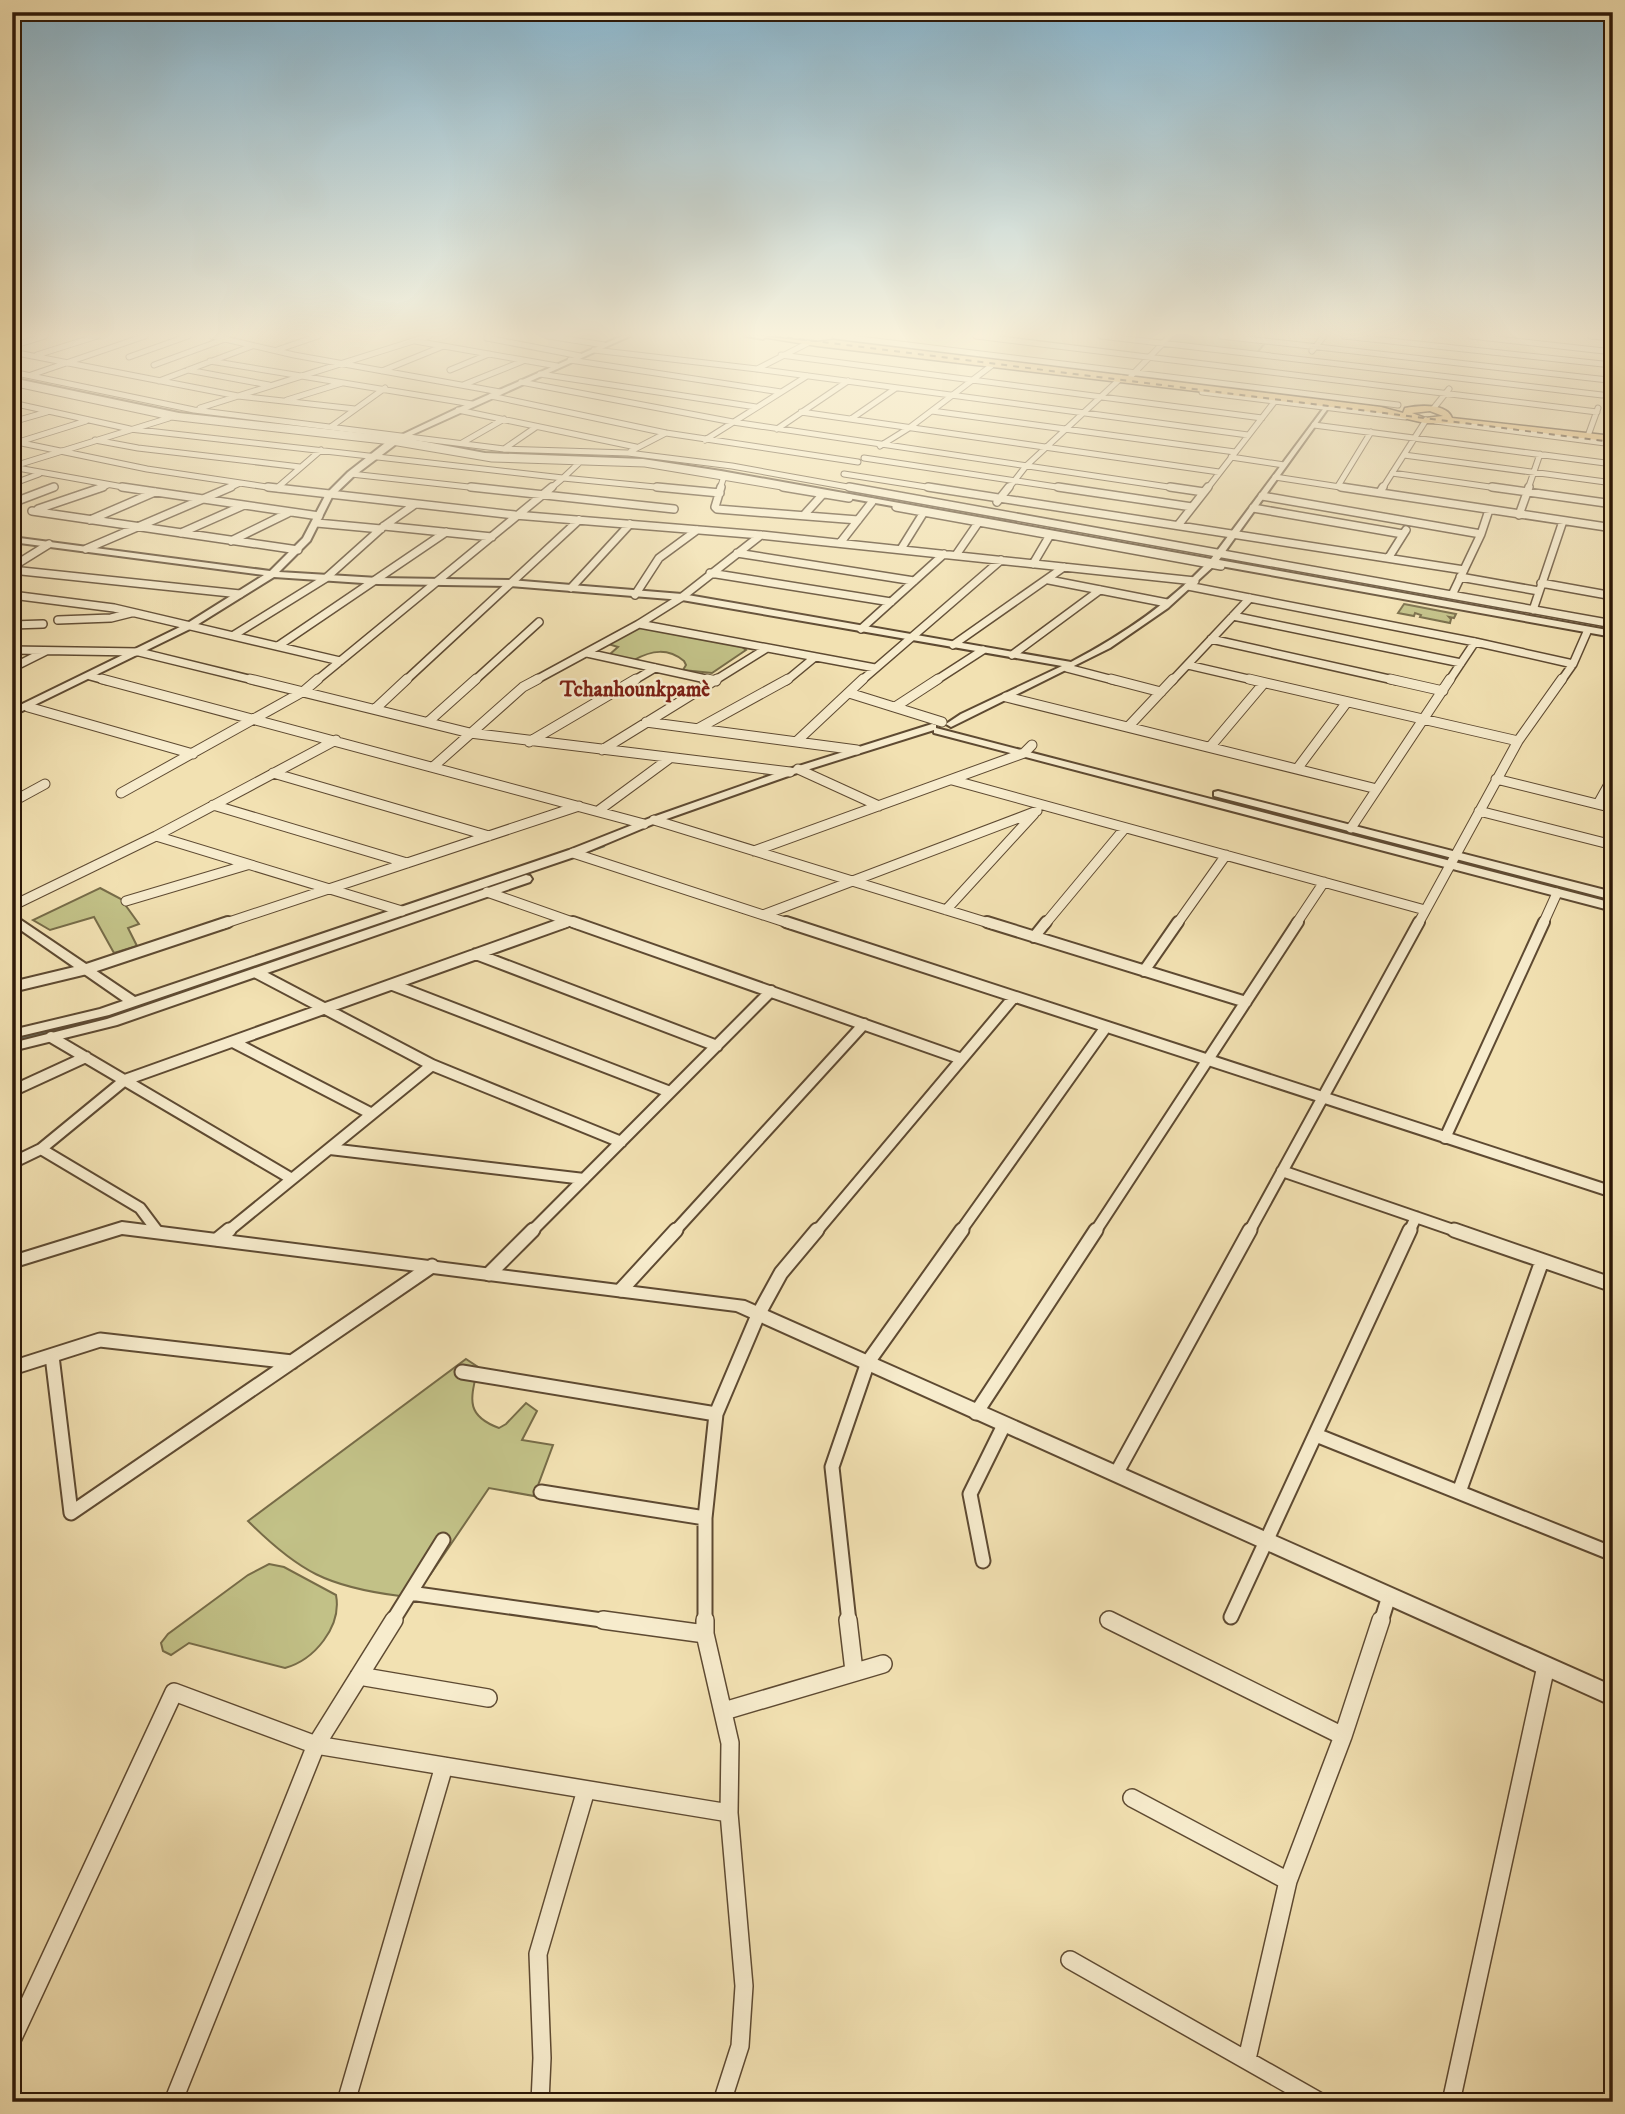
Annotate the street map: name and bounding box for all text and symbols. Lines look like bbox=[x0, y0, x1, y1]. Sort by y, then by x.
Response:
district label: Tchanhounkpamè bbox=[559, 677, 710, 703]

